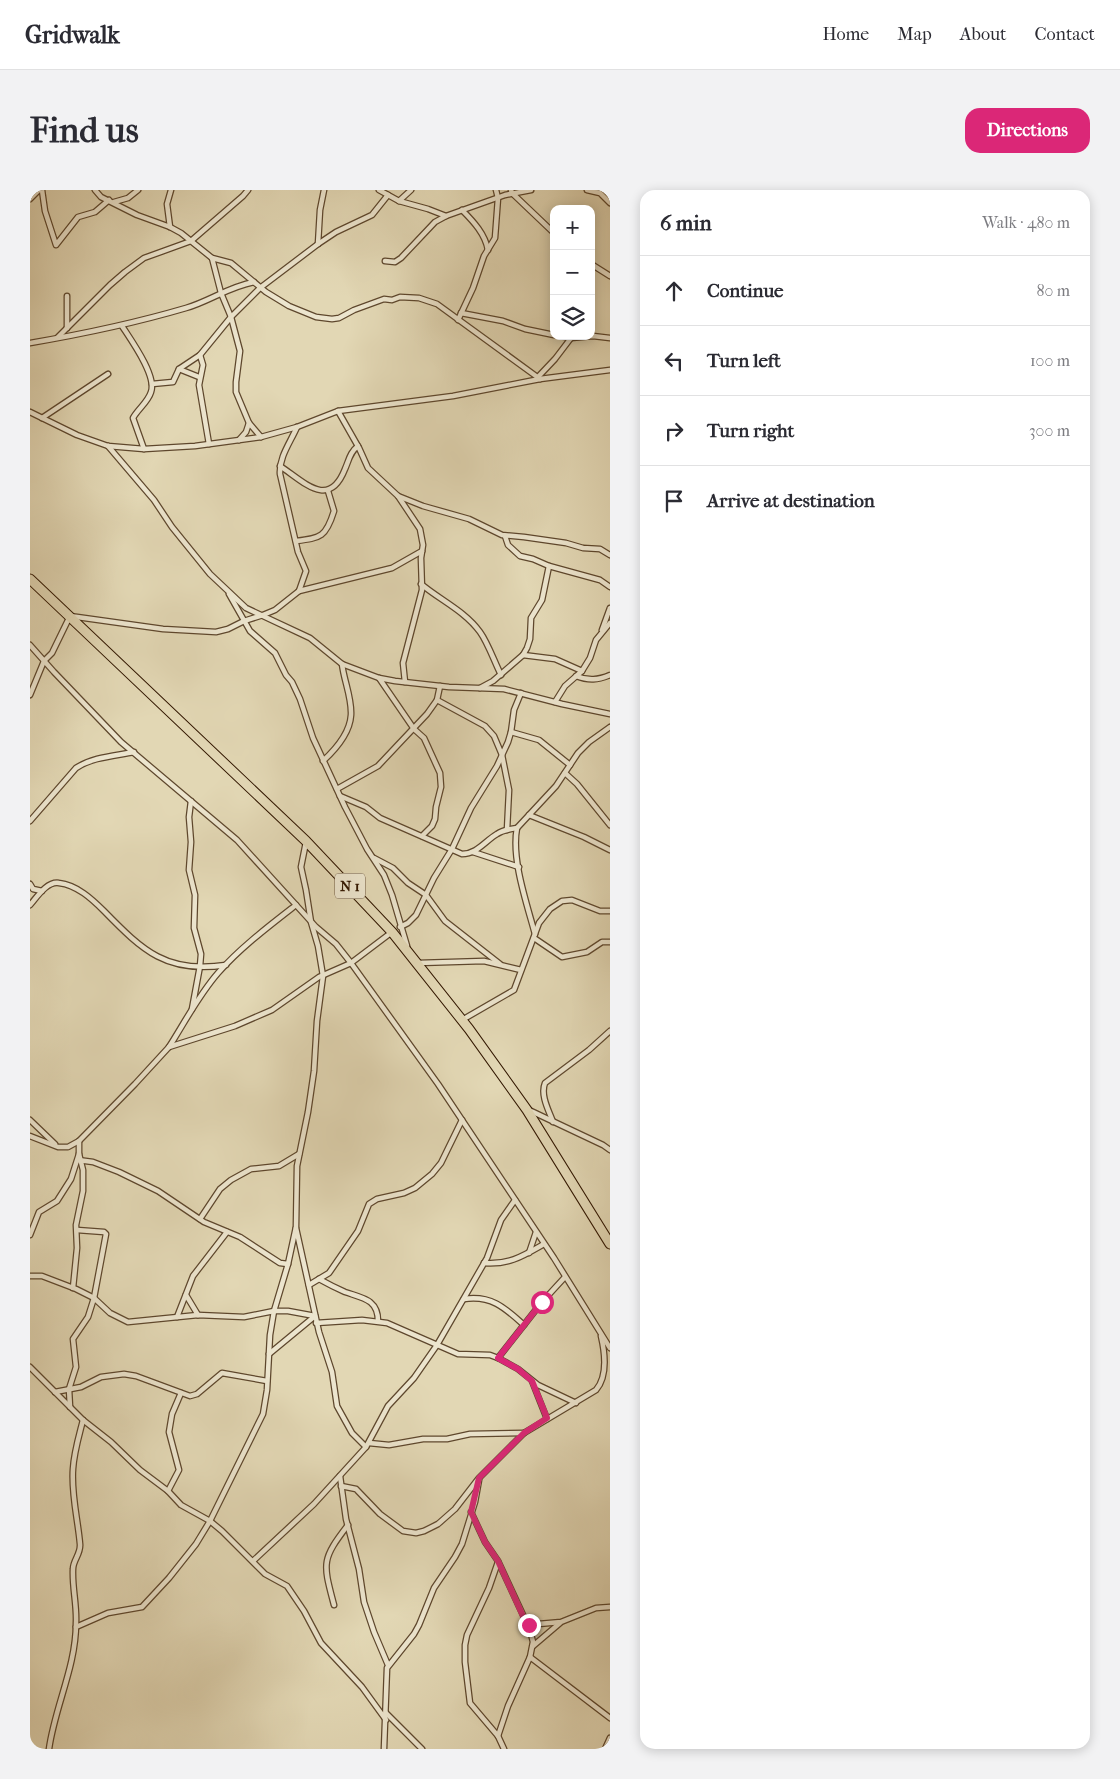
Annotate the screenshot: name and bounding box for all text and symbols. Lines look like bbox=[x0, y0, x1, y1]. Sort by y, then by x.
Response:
text: Gridwalk bbox=[25, 21, 120, 49]
text: Home bbox=[822, 24, 869, 45]
text: Map bbox=[897, 24, 932, 45]
text: About bbox=[960, 24, 1006, 45]
text: Contact bbox=[1034, 24, 1095, 45]
button: Directions bbox=[965, 108, 1090, 153]
text: Find us bbox=[30, 110, 139, 151]
map controls bbox=[550, 205, 595, 340]
button: + bbox=[550, 205, 595, 250]
text: 6 min bbox=[660, 211, 712, 235]
text: Walk · 480 m bbox=[982, 213, 1070, 232]
button: − bbox=[550, 250, 595, 295]
icon: ahead bbox=[660, 277, 688, 305]
text: Continue bbox=[707, 280, 783, 302]
text: 80 m bbox=[1036, 281, 1070, 300]
button: layers bbox=[550, 295, 595, 340]
icon: left bbox=[660, 347, 688, 375]
text: Turn left bbox=[707, 350, 781, 372]
text: 100 m bbox=[1030, 351, 1070, 370]
icon: right bbox=[660, 417, 688, 445]
text: Turn right bbox=[707, 420, 794, 442]
text: 300 m bbox=[1029, 421, 1070, 440]
icon: arrive bbox=[660, 487, 688, 515]
text: Arrive at destination bbox=[707, 490, 875, 512]
road number: N 1 bbox=[335, 874, 365, 898]
route start bbox=[531, 1291, 554, 1314]
route end bbox=[518, 1614, 541, 1637]

